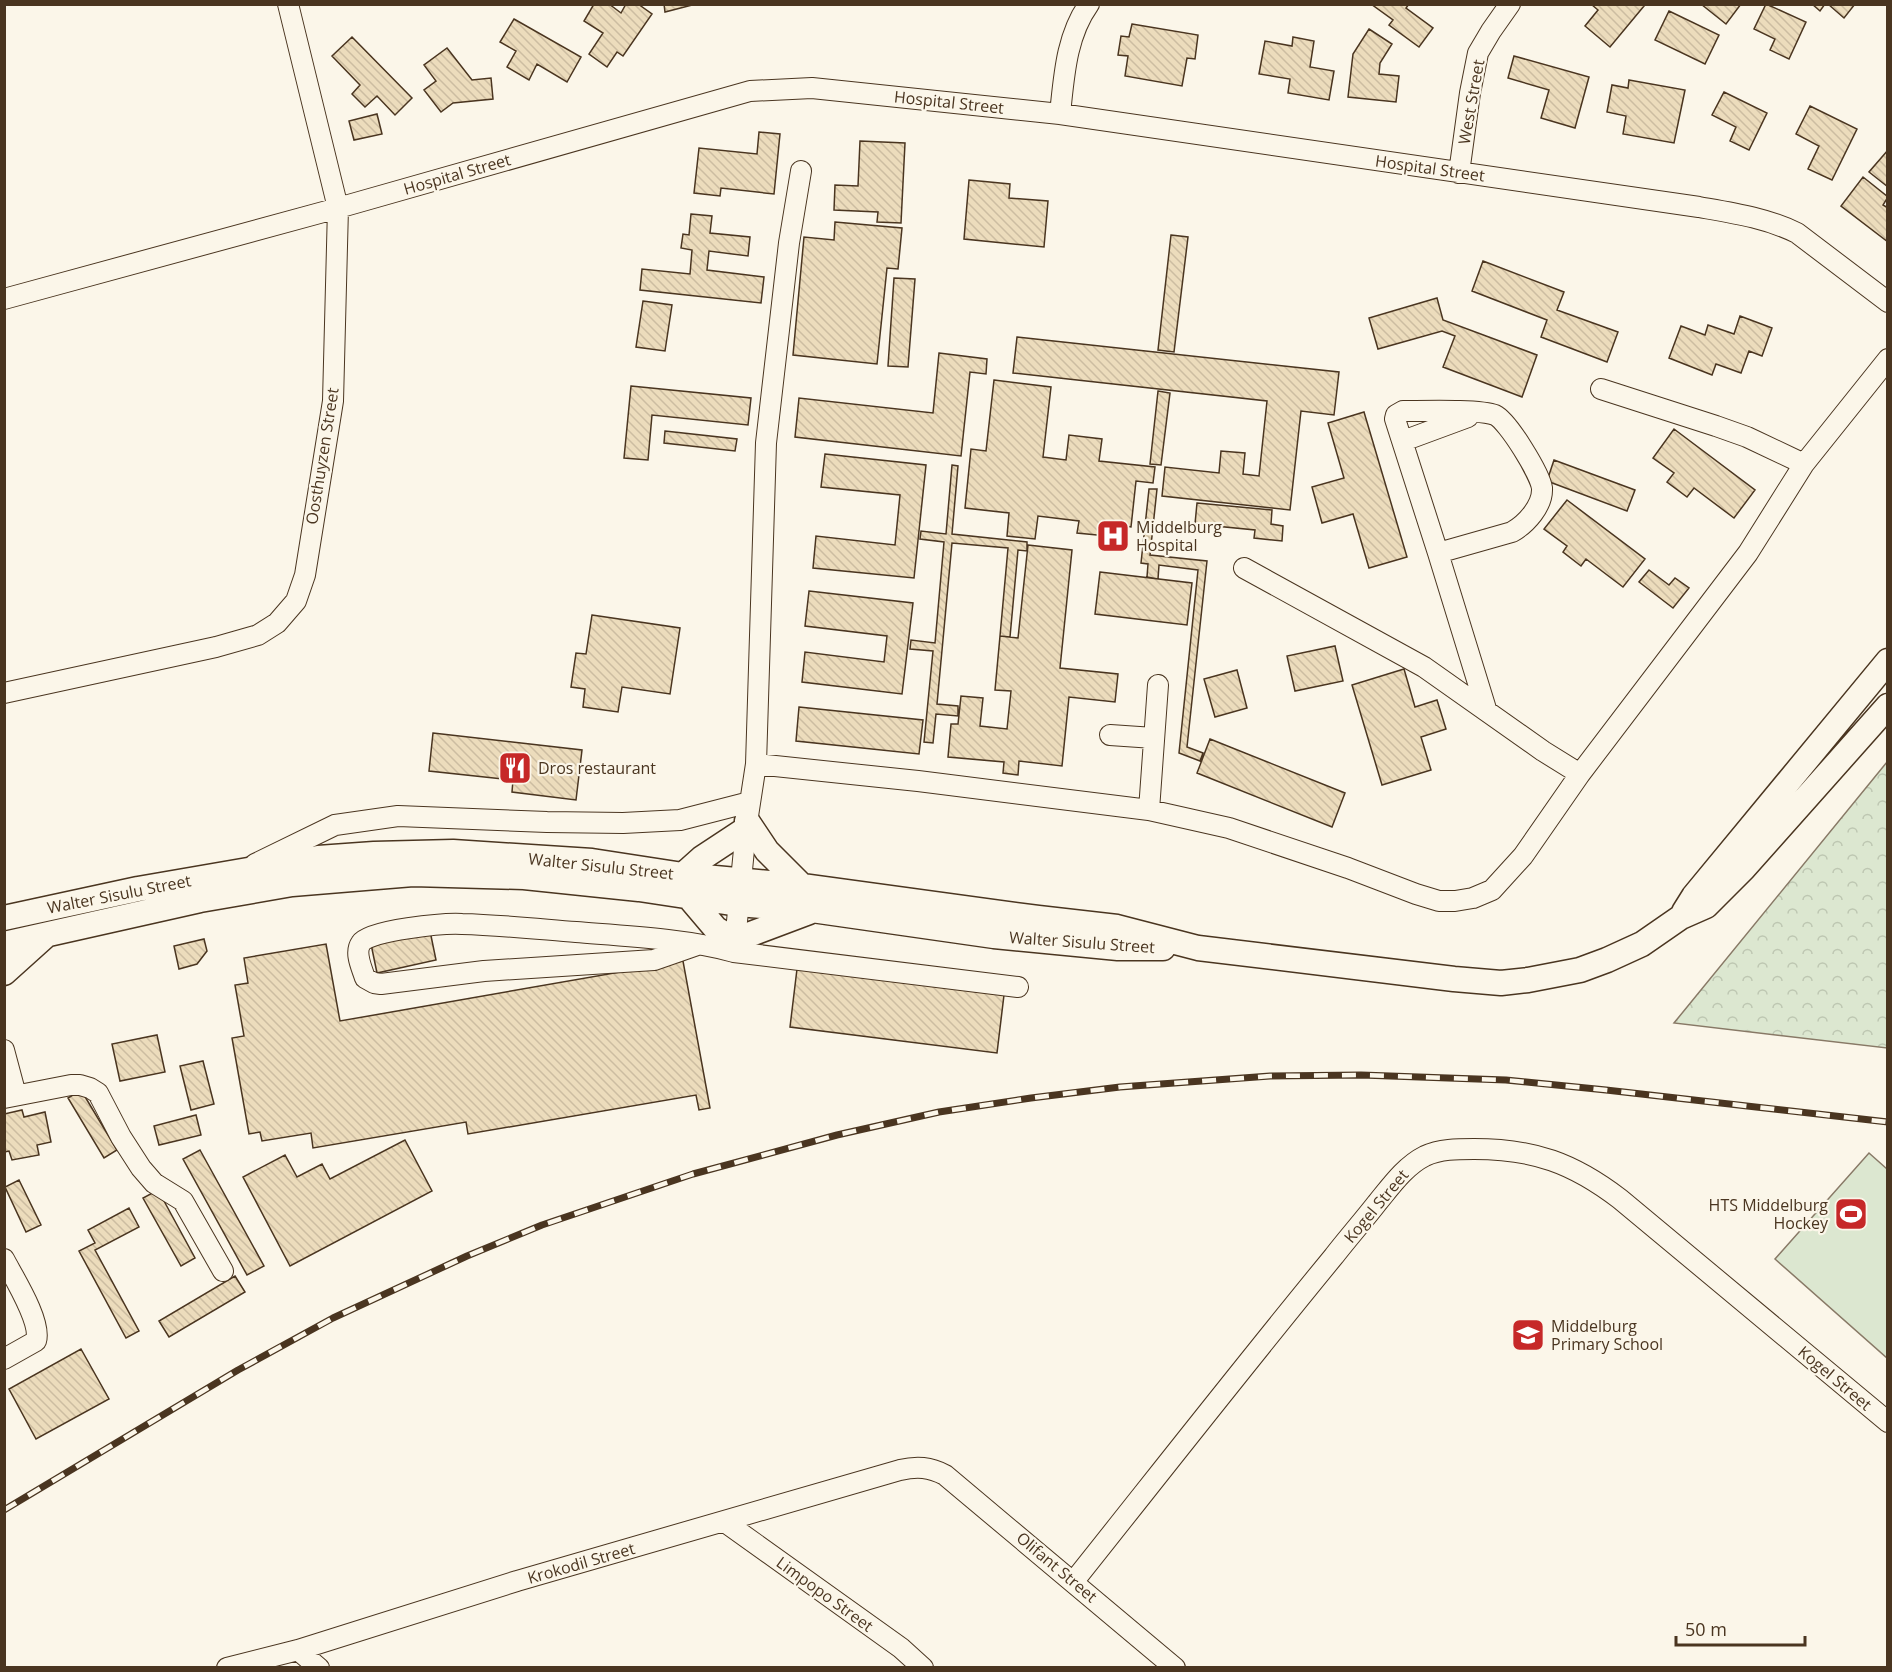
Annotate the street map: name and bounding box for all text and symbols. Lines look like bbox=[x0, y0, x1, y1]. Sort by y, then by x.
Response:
street label: West Street bbox=[1453, 57, 1489, 146]
street label: Hospital Street bbox=[893, 85, 1005, 119]
street label: Hospital Street bbox=[401, 148, 513, 200]
street label: Hospital Street bbox=[1374, 149, 1486, 187]
street label: Oosthuyzen Street bbox=[300, 386, 344, 526]
place label: Middelburg Hospital bbox=[1136, 516, 1222, 556]
hospital icon: Middelburg Hospital bbox=[1095, 518, 1131, 554]
restaurant icon: Dros restaurant bbox=[497, 750, 533, 786]
place label: Dros restaurant bbox=[538, 757, 656, 779]
street label: Walter Sisulu Street bbox=[527, 847, 675, 885]
street label: Walter Sisulu Street bbox=[45, 869, 193, 919]
street label: Walter Sisulu Street bbox=[1008, 926, 1156, 958]
street label: Kogel Street bbox=[1339, 1164, 1414, 1248]
place label: HTS Middelburg Hockey bbox=[1709, 1194, 1829, 1234]
sports icon: HTS Middelburg Hockey bbox=[1833, 1196, 1869, 1232]
place label: Middelburg Primary School bbox=[1551, 1315, 1663, 1355]
school or university icon: Middelburg Primary School bbox=[1510, 1317, 1546, 1353]
street label: Kogel Street bbox=[1793, 1341, 1877, 1416]
street label: Olifant Street bbox=[1012, 1527, 1102, 1607]
street label: Krokodil Street bbox=[525, 1537, 638, 1589]
street label: Limpopo Street bbox=[772, 1551, 878, 1637]
scale bar bbox=[1676, 1609, 1805, 1647]
text: 50 m bbox=[1685, 1617, 1727, 1641]

